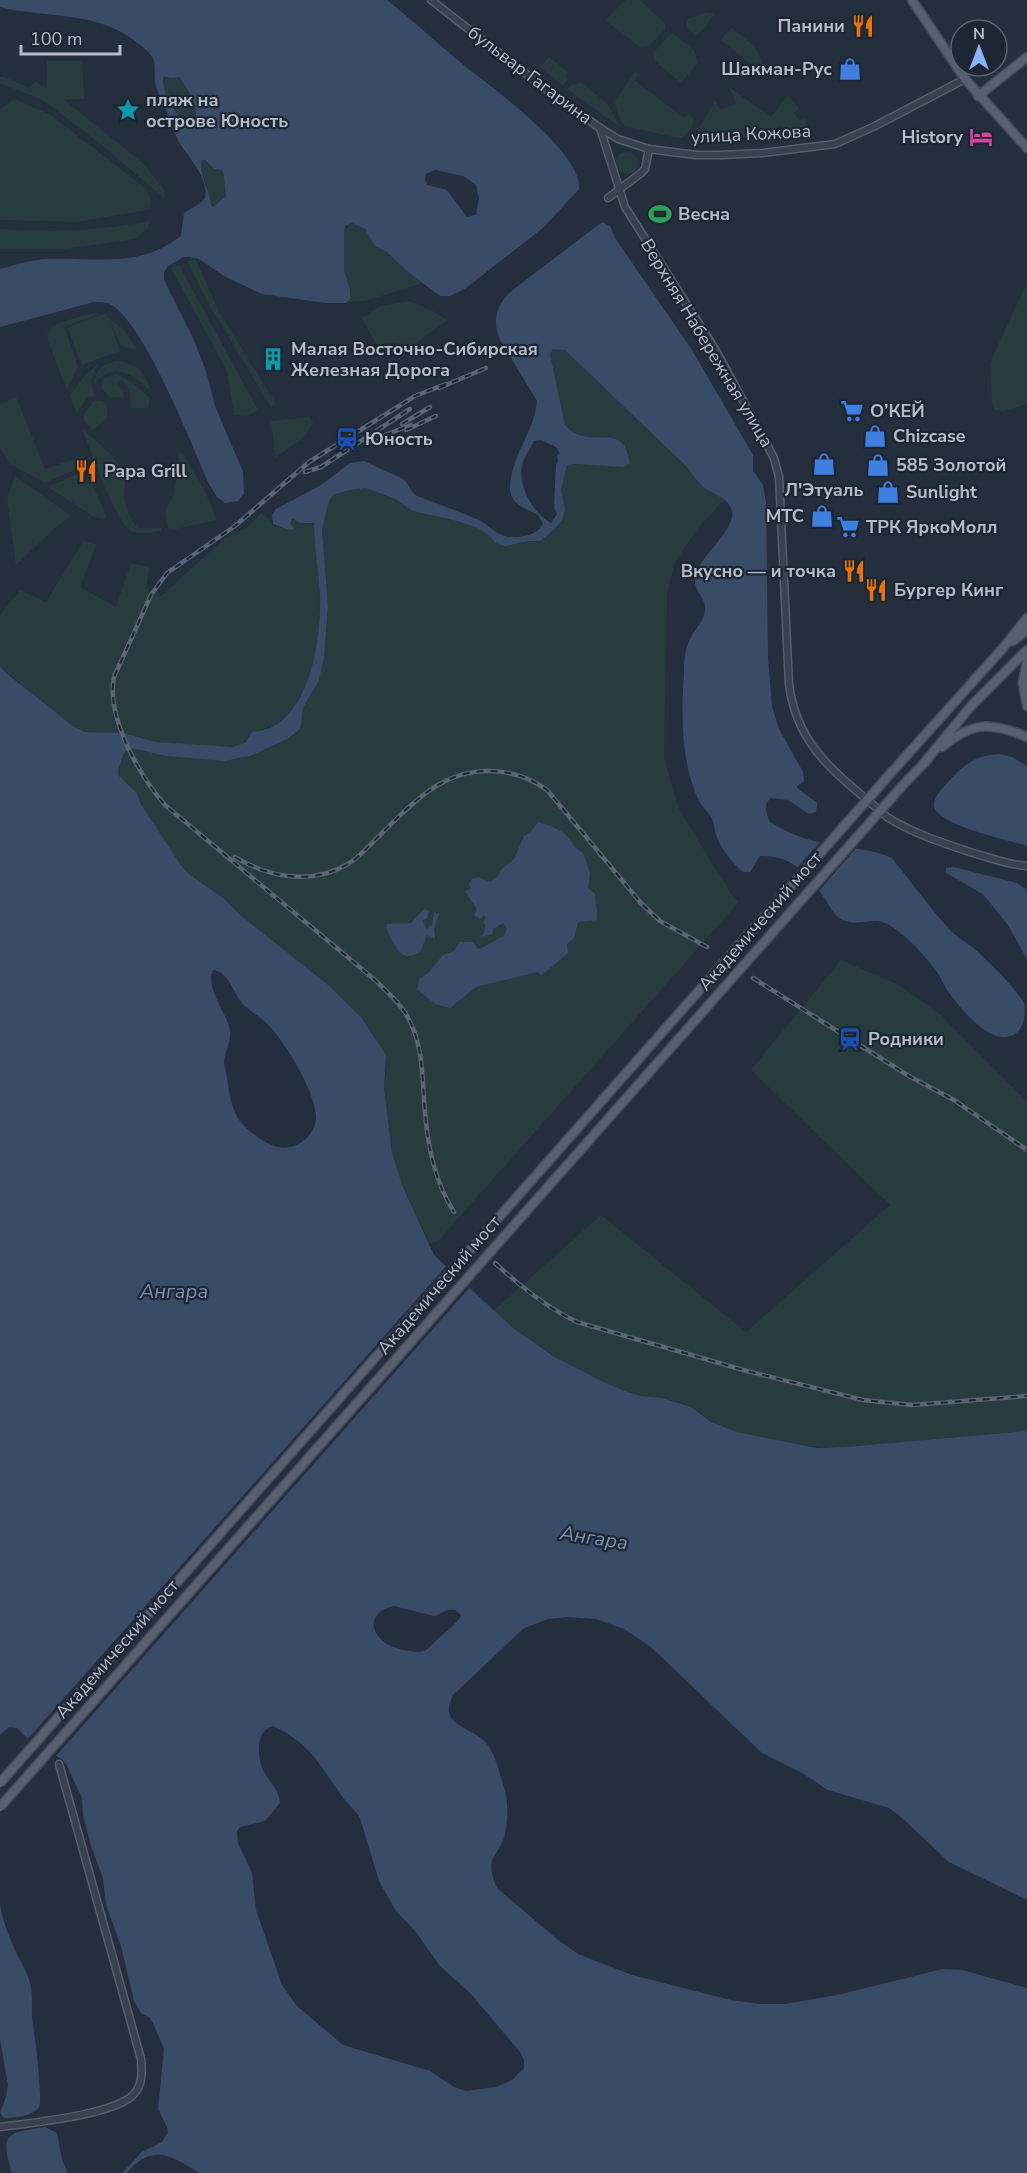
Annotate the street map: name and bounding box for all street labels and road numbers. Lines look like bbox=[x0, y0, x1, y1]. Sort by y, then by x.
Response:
street label: бульвар Гагарина bbox=[463, 20, 597, 130]
street label: улица Кожова bbox=[690, 119, 812, 149]
street label: Верхняя Набережная улица bbox=[635, 234, 779, 452]
street label: Академический мост bbox=[693, 846, 827, 996]
street label: Академический мост bbox=[372, 1210, 506, 1360]
street label: Академический мост bbox=[50, 1574, 184, 1724]

